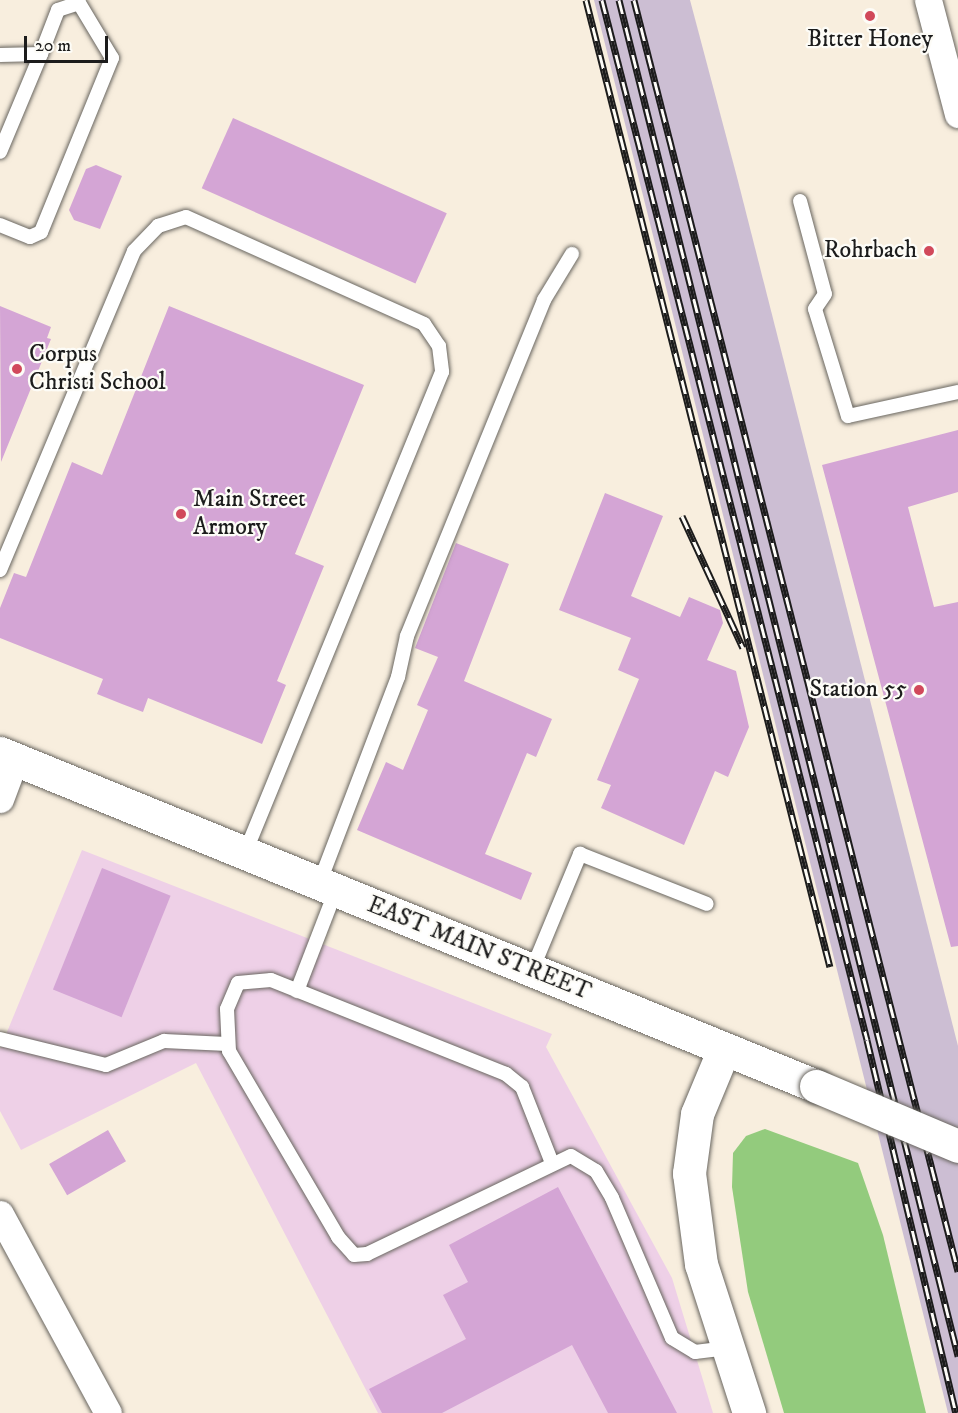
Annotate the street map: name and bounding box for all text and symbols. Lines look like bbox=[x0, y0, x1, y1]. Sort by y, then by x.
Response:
marker: Bitter Honey bbox=[863, 9, 877, 23]
scale bar bbox=[27, 24, 111, 62]
place label: Bitter Honey bbox=[807, 26, 933, 54]
text: 20 m bbox=[35, 35, 71, 57]
place label: Rohrbach bbox=[824, 237, 917, 265]
marker: Rohrbach bbox=[922, 244, 936, 258]
place label: Corpus Christi School bbox=[29, 341, 166, 397]
marker: Corpus Christi School bbox=[10, 362, 24, 376]
place label: Main Street Armory bbox=[193, 486, 306, 542]
marker: Main Street Armory bbox=[174, 507, 188, 521]
place label: Station 55 bbox=[809, 676, 907, 704]
marker: Station 55 bbox=[912, 683, 926, 697]
street label: EAST MAIN STREET bbox=[363, 891, 595, 1007]

